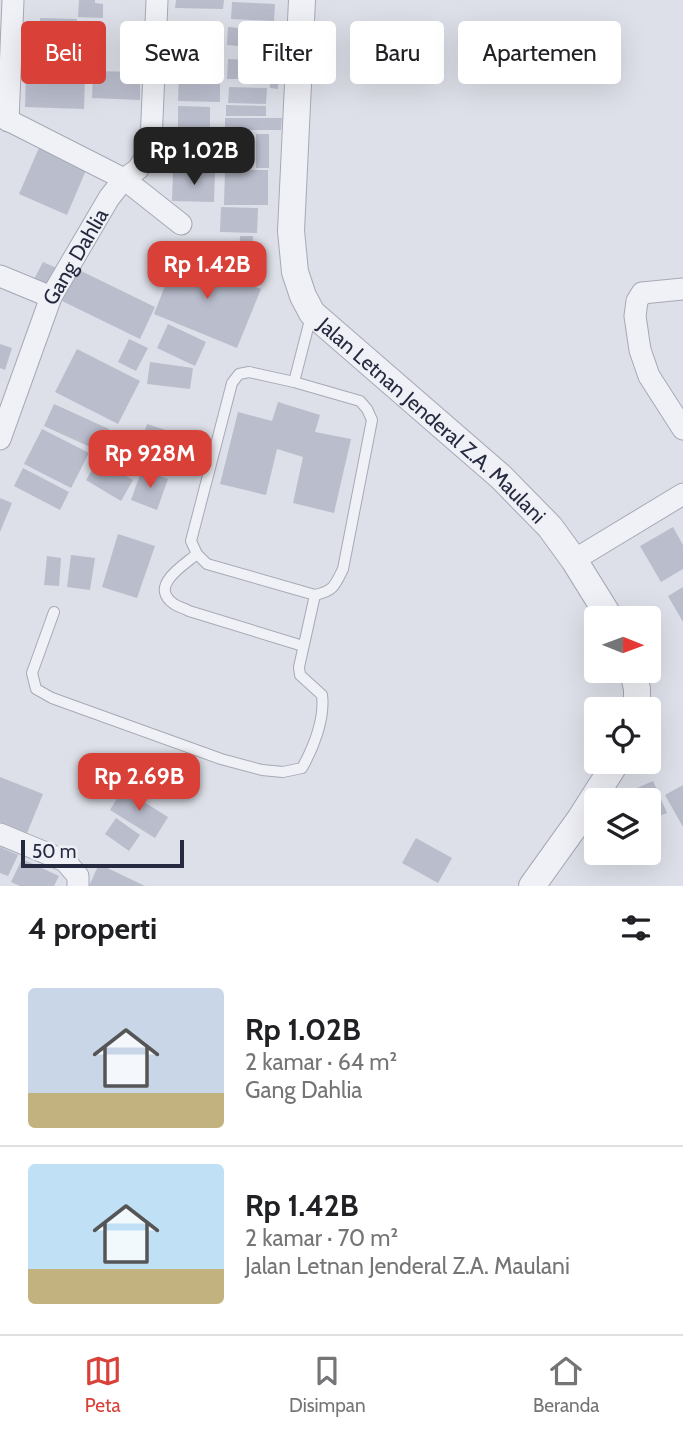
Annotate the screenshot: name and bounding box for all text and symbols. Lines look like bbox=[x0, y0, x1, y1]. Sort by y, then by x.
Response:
chip: Beli bbox=[21, 21, 106, 84]
chip: Sewa bbox=[120, 21, 224, 84]
chip: Filter bbox=[238, 21, 336, 84]
chip: Baru bbox=[350, 21, 444, 84]
chip: Apartemen bbox=[458, 21, 621, 84]
pin: Rp 1.02B bbox=[122, 128, 266, 187]
text: Rp 1.02B bbox=[150, 136, 238, 164]
street label: Gang Dahlia bbox=[37, 204, 113, 309]
pin: Rp 1.42B bbox=[135, 242, 279, 301]
text: Rp 1.42B bbox=[164, 250, 251, 278]
street label: Jalan Letnan Jenderal Z.A. Maulani bbox=[313, 311, 551, 528]
pin: Rp 928M bbox=[85, 430, 215, 490]
text: Rp 928M bbox=[105, 439, 195, 467]
north arrow bbox=[584, 606, 662, 682]
map controls bbox=[584, 606, 661, 865]
button: locate bbox=[584, 697, 661, 774]
pin: Rp 2.69B bbox=[67, 754, 211, 813]
text: Rp 2.69B bbox=[94, 762, 184, 790]
button: layers bbox=[584, 788, 661, 865]
scale bar bbox=[21, 837, 184, 869]
text: 50 m bbox=[32, 840, 76, 863]
icon: filters bbox=[617, 909, 655, 947]
text: 4 properti bbox=[28, 910, 157, 947]
text: Rp 1.02B bbox=[245, 1011, 361, 1048]
icon: home bbox=[84, 1016, 168, 1100]
text: 2 kamar · 64 m² bbox=[245, 1048, 397, 1076]
text: Gang Dahlia bbox=[245, 1076, 362, 1104]
text: Rp 1.42B bbox=[245, 1187, 358, 1224]
icon: home bbox=[84, 1192, 168, 1276]
text: 2 kamar · 70 m² bbox=[245, 1224, 398, 1252]
text: Jalan Letnan Jenderal Z.A. Maulani bbox=[245, 1252, 570, 1280]
tab: Peta bbox=[84, 1352, 122, 1417]
tab: Disimpan bbox=[289, 1352, 366, 1417]
tab: Beranda bbox=[533, 1352, 599, 1417]

